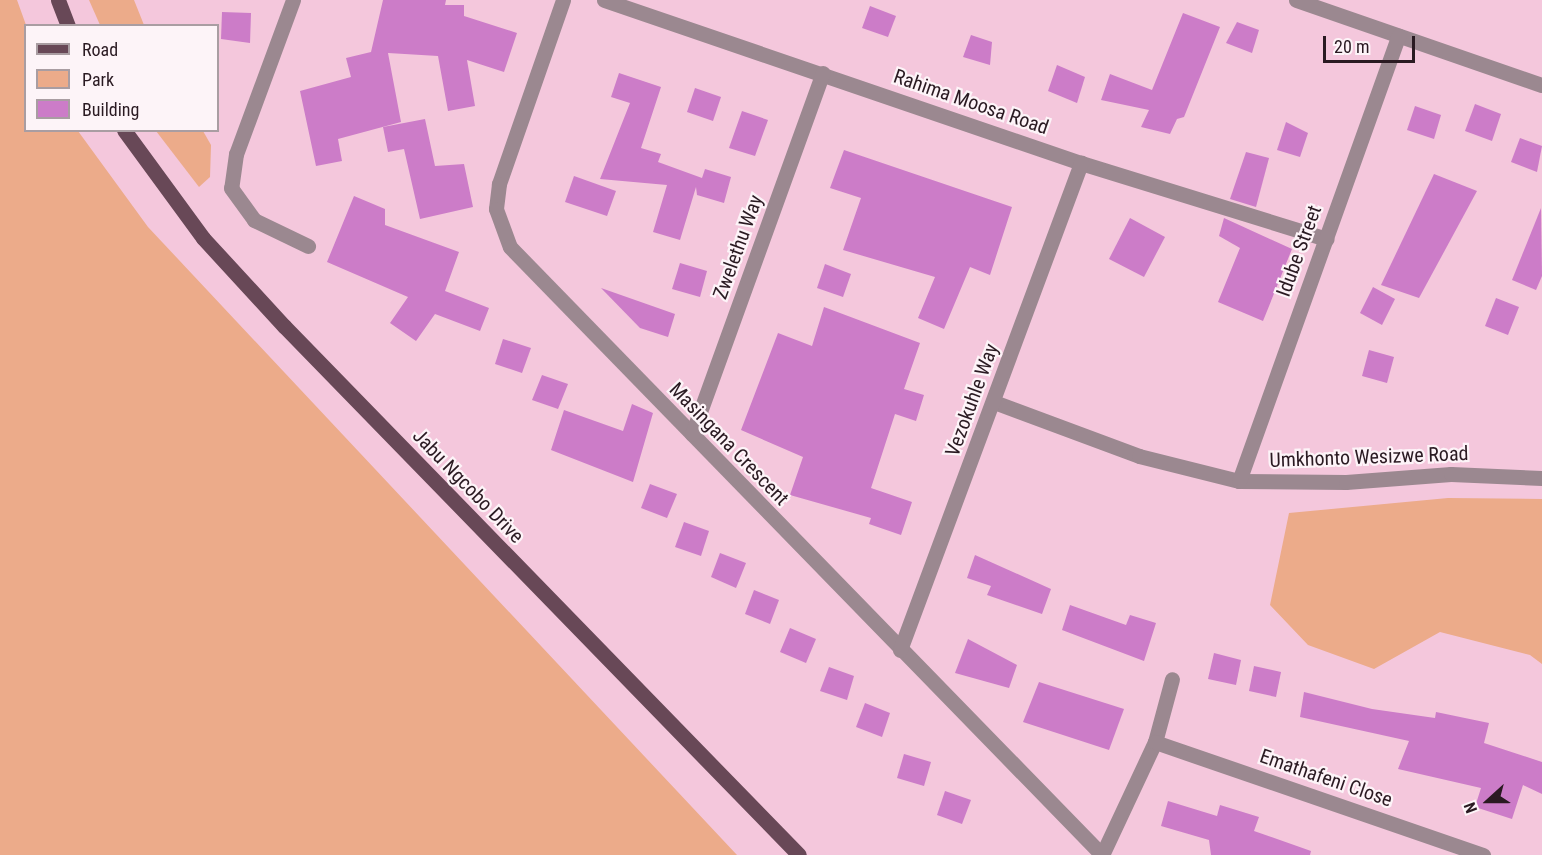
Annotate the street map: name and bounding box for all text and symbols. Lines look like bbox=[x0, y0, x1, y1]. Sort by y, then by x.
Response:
legend bbox=[24, 24, 219, 132]
scale bar bbox=[1326, 24, 1418, 62]
text: 20 m bbox=[1334, 36, 1369, 57]
text: Road bbox=[82, 39, 118, 60]
street label: Rahima Moosa Road bbox=[890, 64, 1052, 140]
text: Park bbox=[82, 69, 114, 90]
text: Building bbox=[82, 99, 139, 120]
street label: Zwelethu Way bbox=[708, 192, 768, 302]
street label: Idube Street bbox=[1271, 202, 1327, 300]
street label: Vezokuhle Way bbox=[940, 340, 1004, 460]
street label: Masingana Crescent bbox=[664, 378, 794, 510]
street label: Jabu Ngcobo Drive bbox=[408, 424, 528, 548]
street label: Umkhonto Wesizwe Road bbox=[1269, 442, 1469, 472]
street label: Emathafeni Close bbox=[1257, 744, 1395, 812]
north arrow bbox=[1458, 771, 1518, 831]
text: N bbox=[1460, 800, 1481, 816]

